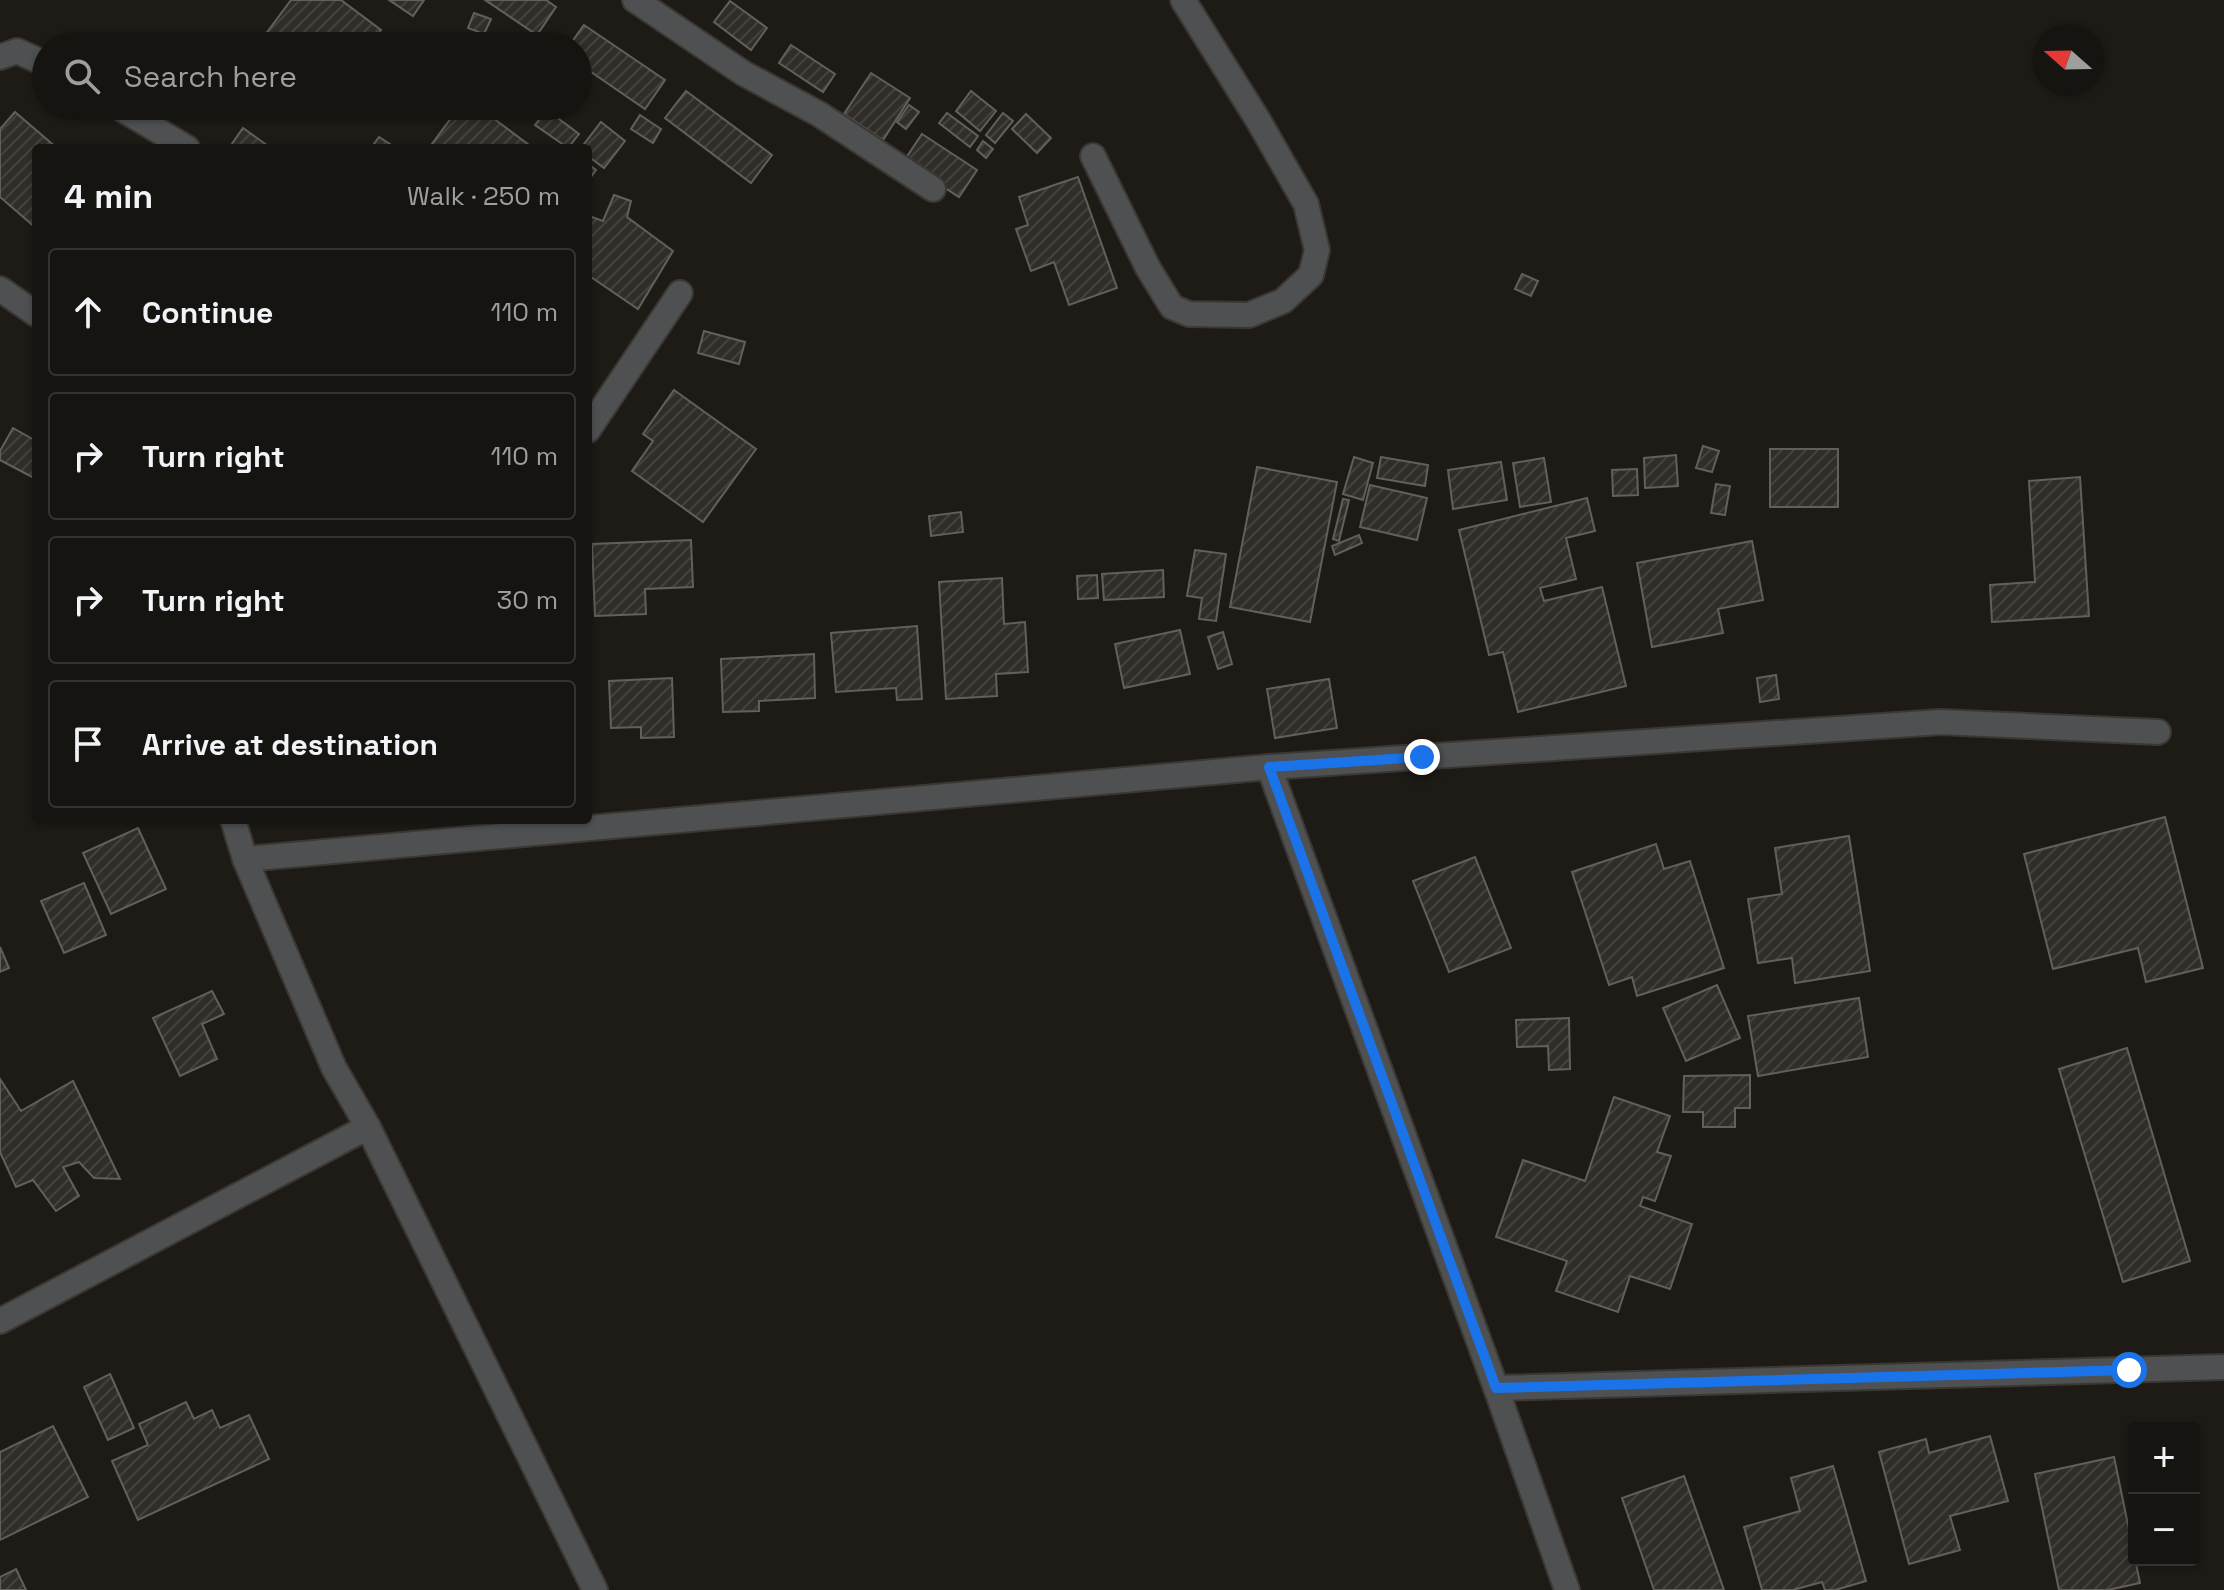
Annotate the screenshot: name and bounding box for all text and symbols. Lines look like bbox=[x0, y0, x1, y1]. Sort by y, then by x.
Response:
north arrow bbox=[2032, 24, 2104, 96]
search box bbox=[32, 32, 592, 120]
icon: search bbox=[60, 54, 104, 98]
text: Search here bbox=[124, 57, 297, 96]
text: 4 min bbox=[64, 175, 153, 218]
text: Walk · 250 m bbox=[407, 179, 560, 213]
icon: ahead bbox=[66, 290, 110, 334]
text: Continue bbox=[142, 293, 273, 332]
text: 110 m bbox=[491, 295, 558, 329]
icon: right bbox=[66, 434, 110, 478]
text: Turn right bbox=[142, 437, 285, 476]
text: 110 m bbox=[491, 439, 558, 473]
icon: right bbox=[66, 578, 110, 622]
text: Turn right bbox=[142, 581, 285, 620]
text: 30 m bbox=[497, 583, 558, 617]
icon: arrive bbox=[66, 722, 110, 766]
text: Arrive at destination bbox=[142, 725, 438, 764]
route end bbox=[1404, 739, 1440, 775]
route start bbox=[2111, 1352, 2147, 1388]
map controls bbox=[2128, 1422, 2200, 1566]
button: + bbox=[2128, 1422, 2200, 1494]
button: − bbox=[2128, 1494, 2200, 1566]

